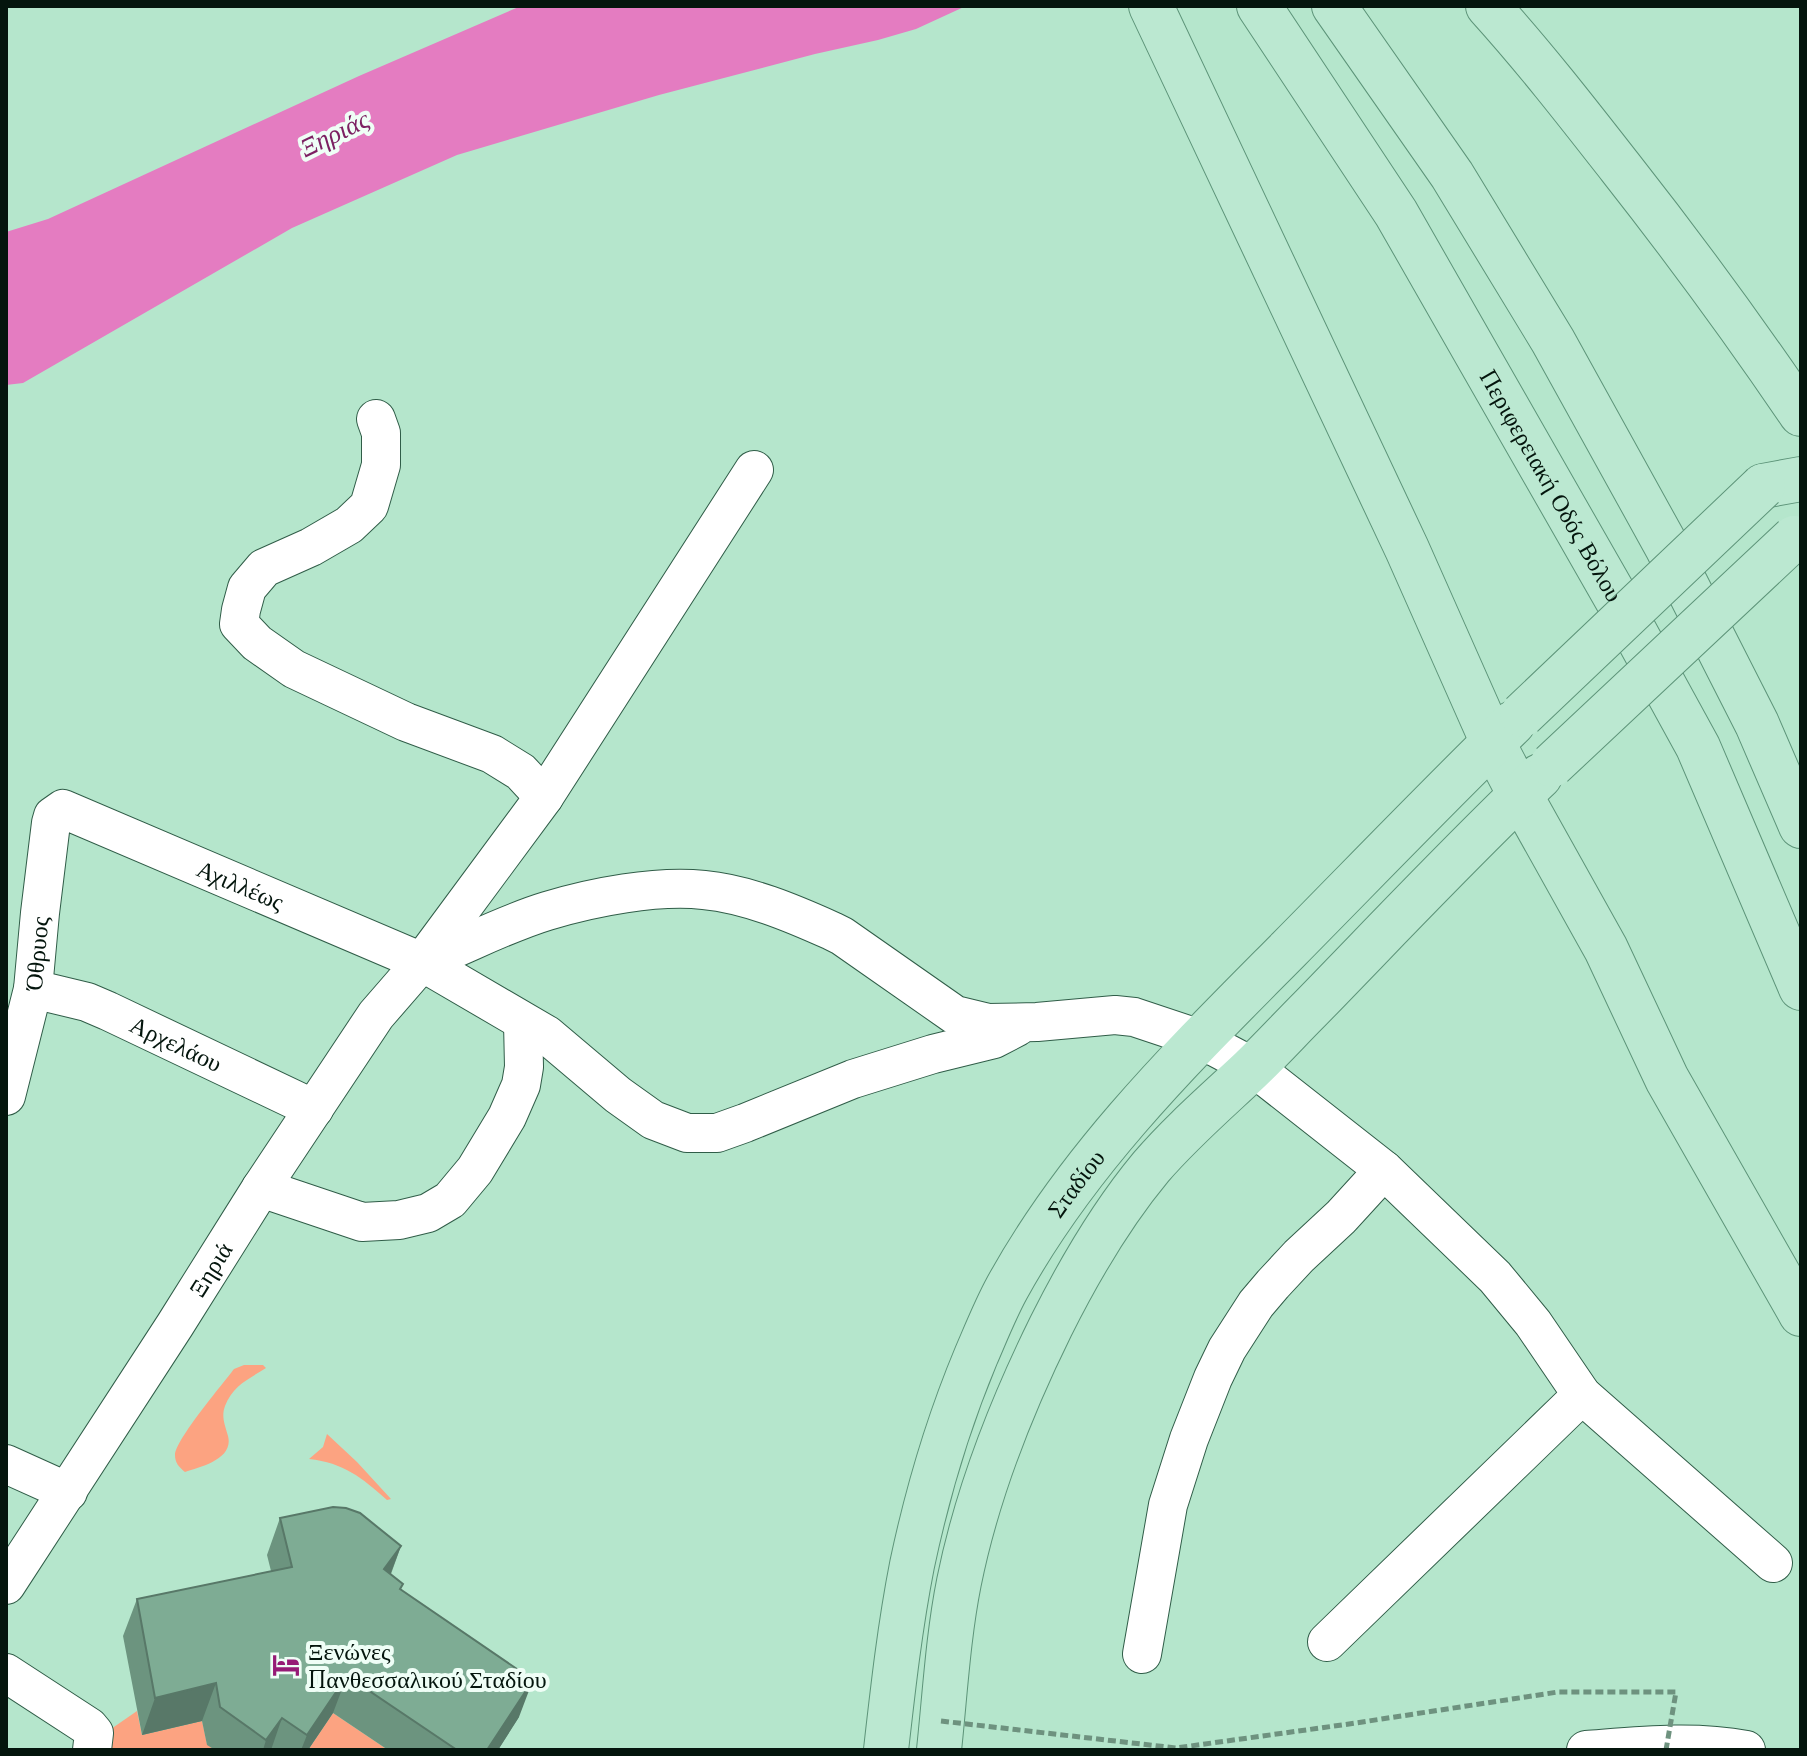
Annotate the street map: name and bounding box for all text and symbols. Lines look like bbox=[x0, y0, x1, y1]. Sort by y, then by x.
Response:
water label: Ξηριάς bbox=[294, 102, 375, 164]
street label: Περιφερειακή Οδός Βόλου bbox=[1473, 364, 1630, 607]
street label: Αχιλλέως bbox=[193, 853, 289, 917]
street label: Όθρυος bbox=[17, 915, 55, 993]
street label: Αρχελάου bbox=[125, 1008, 227, 1079]
street label: Σταδίου bbox=[1040, 1143, 1111, 1223]
street label: Ξηριά bbox=[181, 1236, 239, 1302]
place label: Ξενώνες Πανθεσσαλικού Σταδίου bbox=[308, 1636, 547, 1695]
hotel icon: Ξενώνες Πανθεσσαλικού Σταδίου bbox=[271, 1650, 301, 1680]

